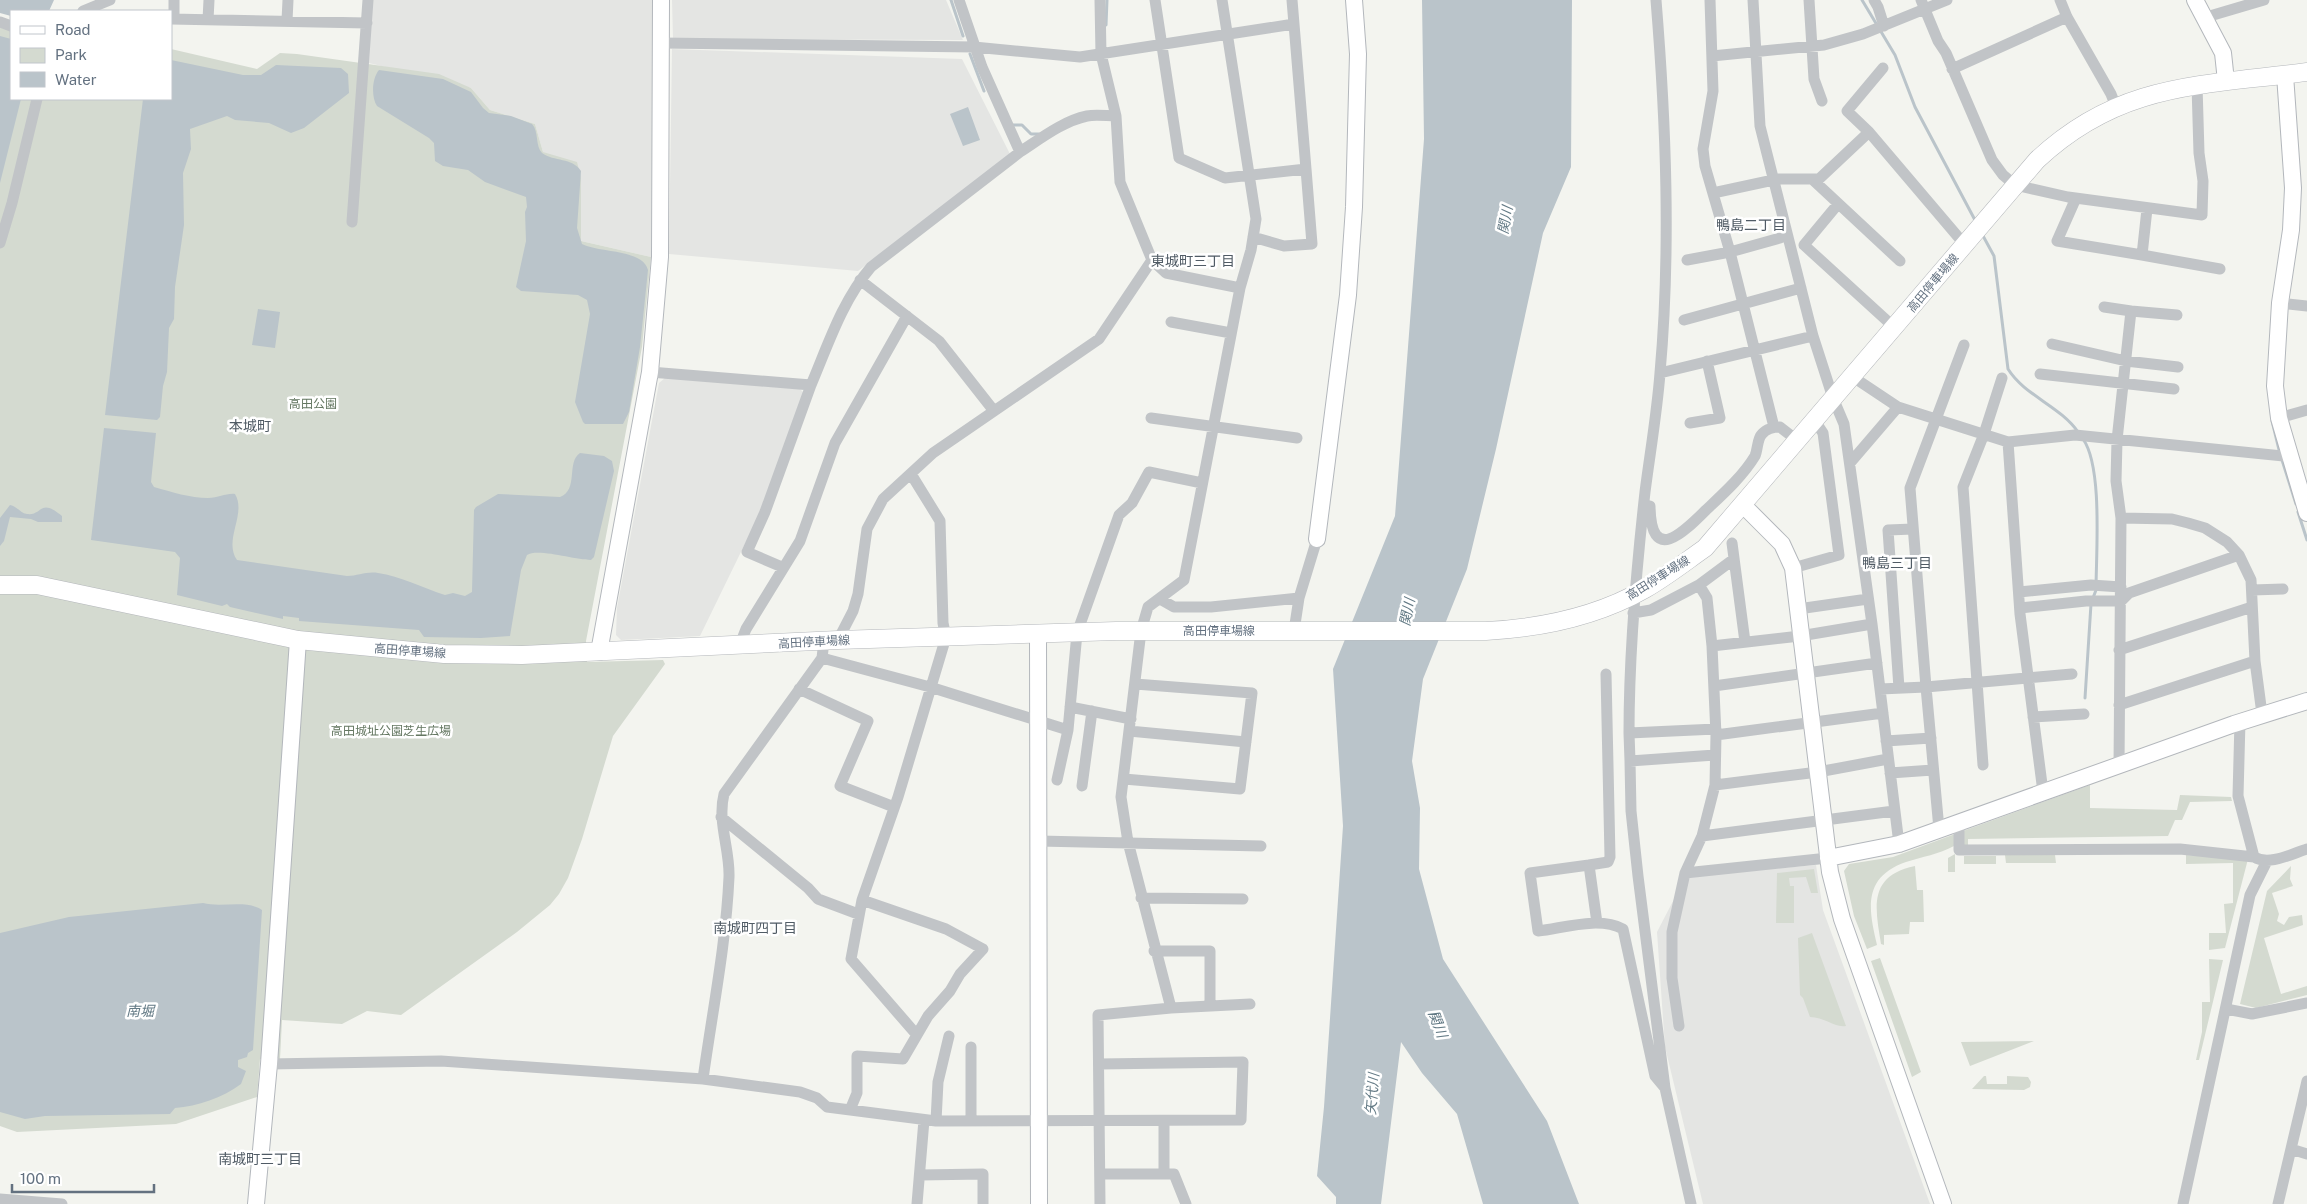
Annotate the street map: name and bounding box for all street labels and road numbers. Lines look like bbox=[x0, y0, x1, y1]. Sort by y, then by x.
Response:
street label: 高田停車場線 bbox=[1904, 251, 1962, 315]
street label: 高田停車場線 bbox=[1624, 553, 1692, 603]
street label: 高田停車場線 bbox=[1183, 624, 1255, 638]
street label: 高田停車場線 bbox=[778, 633, 850, 651]
street label: 高田停車場線 bbox=[374, 642, 446, 660]

